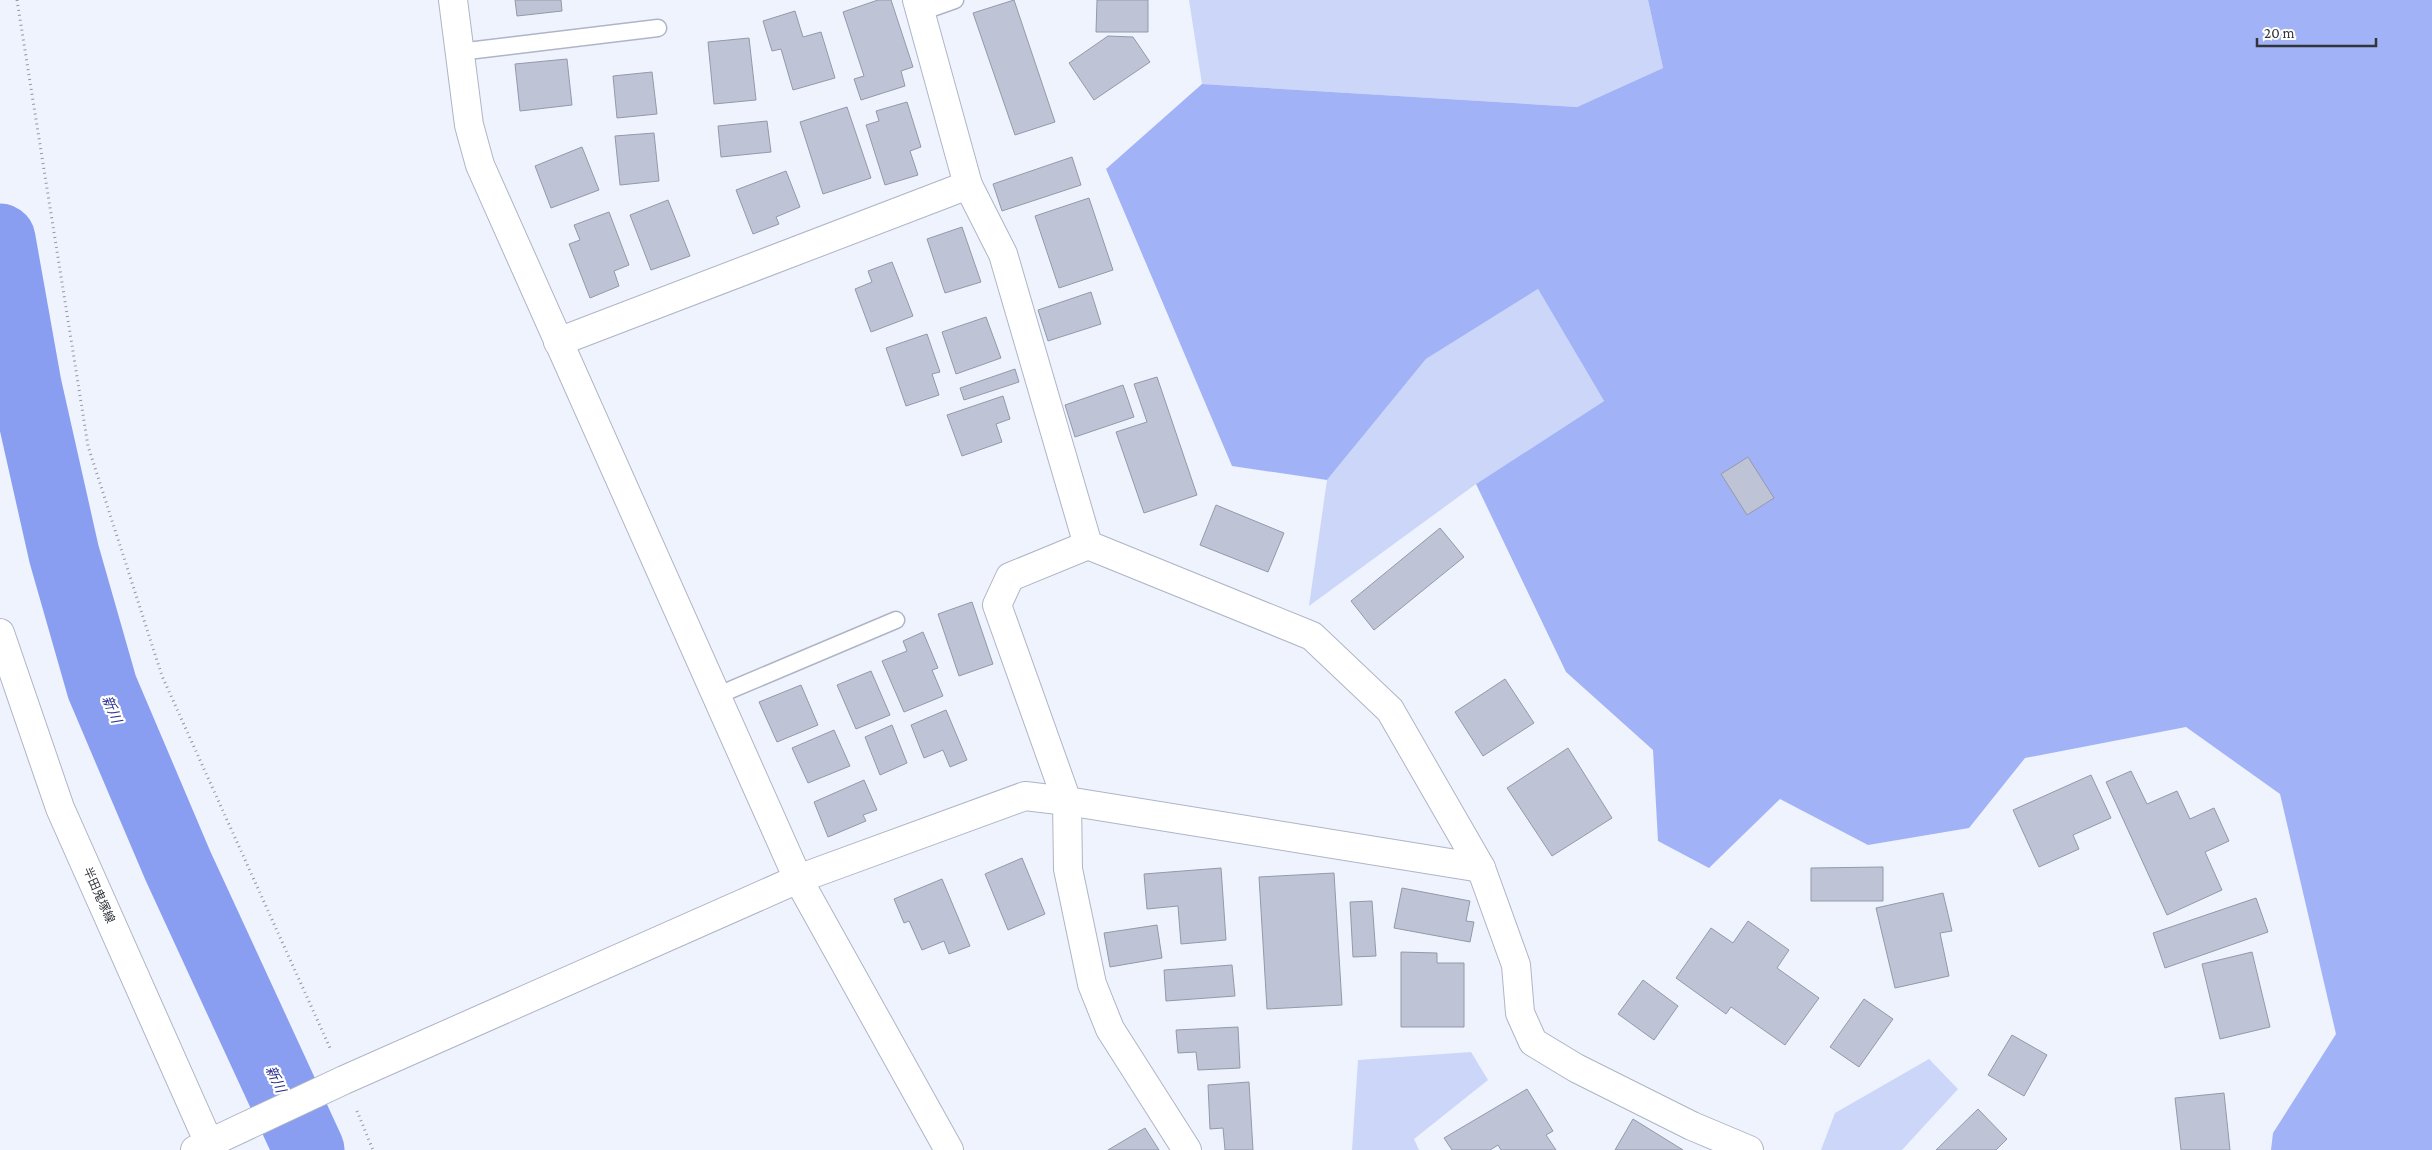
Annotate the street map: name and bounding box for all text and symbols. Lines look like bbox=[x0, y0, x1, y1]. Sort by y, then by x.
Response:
scale bar bbox=[2257, 15, 2376, 47]
text: 20 m bbox=[2264, 25, 2295, 41]
water label: 新川 bbox=[99, 693, 126, 727]
street label: 半田鬼塚線 bbox=[80, 865, 118, 925]
water label: 新川 bbox=[263, 1063, 290, 1097]

